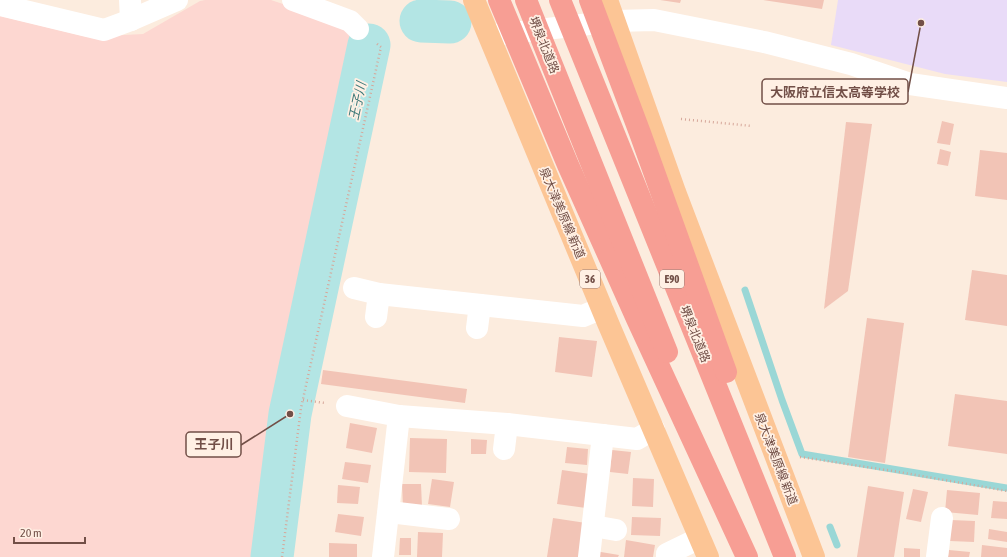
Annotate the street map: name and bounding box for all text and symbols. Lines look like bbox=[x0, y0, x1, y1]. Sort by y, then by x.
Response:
street label: 堺泉北道路 bbox=[526, 15, 562, 75]
water label: 王子川 bbox=[346, 79, 369, 122]
callout: 大阪府立信太高等学校 bbox=[762, 79, 908, 104]
text: 大阪府立信太高等学校 bbox=[770, 85, 900, 100]
street label: 泉大津美原線 新道 bbox=[536, 165, 588, 261]
road number: 36 bbox=[580, 270, 600, 288]
road number: E90 bbox=[660, 270, 684, 288]
street label: 堺泉北道路 bbox=[677, 304, 713, 364]
street label: 泉大津美原線 新道 bbox=[752, 411, 800, 507]
callout: 王子川 bbox=[186, 432, 241, 457]
text: 王子川 bbox=[194, 437, 234, 452]
scale bar bbox=[14, 519, 85, 545]
text: 20 m bbox=[20, 526, 42, 540]

